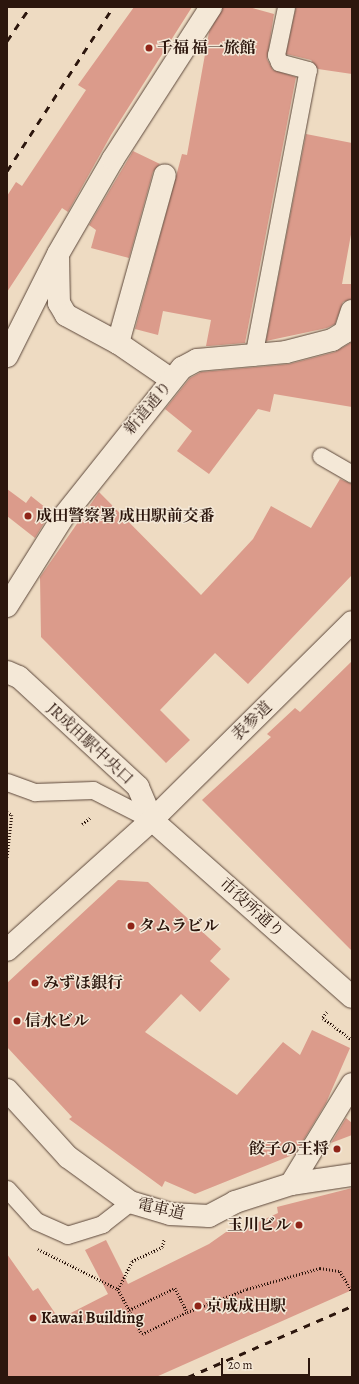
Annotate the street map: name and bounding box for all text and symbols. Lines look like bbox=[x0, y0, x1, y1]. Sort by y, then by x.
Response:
place label: 千福 福一旅館 bbox=[157, 38, 256, 58]
marker: 千福 福一旅館 bbox=[144, 43, 154, 53]
street label: 新道通り bbox=[120, 377, 176, 439]
place label: 成田警察署 成田駅前交番 bbox=[36, 506, 215, 526]
marker: 成田警察署 成田駅前交番 bbox=[23, 511, 33, 521]
street label: 表参道 bbox=[228, 697, 276, 745]
street label: JR成田駅中央口 bbox=[43, 699, 137, 789]
street label: 市役所通り bbox=[216, 874, 288, 942]
place label: タムラビル bbox=[139, 916, 219, 936]
marker: タムラビル bbox=[126, 921, 136, 931]
place label: みずほ銀行 bbox=[43, 973, 123, 993]
marker: みずほ銀行 bbox=[30, 978, 40, 988]
place label: 信水ビル bbox=[25, 1011, 89, 1031]
marker: 信水ビル bbox=[12, 1016, 22, 1026]
place label: 餃子の王将 bbox=[249, 1139, 329, 1159]
marker: 餃子の王将 bbox=[332, 1144, 342, 1154]
street label: 電車道 bbox=[135, 1194, 187, 1224]
place label: 玉川ビル bbox=[227, 1215, 291, 1235]
marker: 玉川ビル bbox=[294, 1220, 304, 1230]
place label: 京成成田駅 bbox=[206, 1296, 286, 1316]
marker: 京成成田駅 bbox=[193, 1301, 203, 1311]
place label: Kawai Building bbox=[41, 1308, 144, 1328]
marker: Kawai Building bbox=[28, 1313, 38, 1323]
scale bar bbox=[223, 1350, 312, 1376]
text: 20 m bbox=[228, 1357, 252, 1373]

